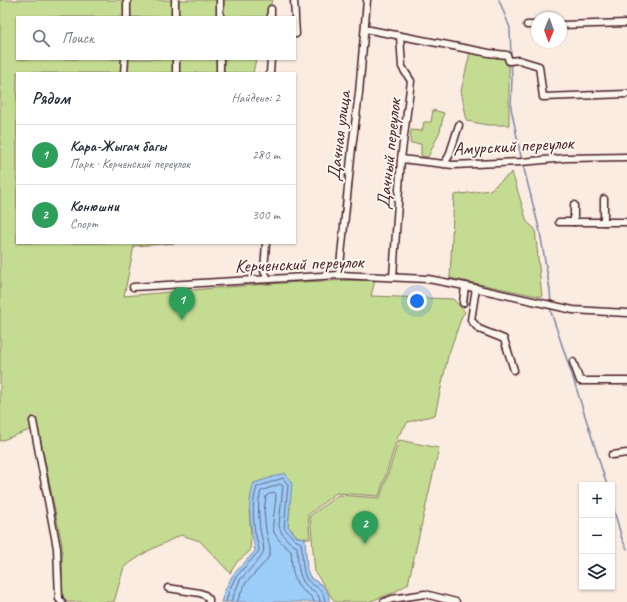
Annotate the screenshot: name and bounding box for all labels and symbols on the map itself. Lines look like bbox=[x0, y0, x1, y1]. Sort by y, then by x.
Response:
north arrow bbox=[531, 12, 567, 48]
street label: Дачная улица bbox=[322, 87, 357, 183]
street label: Дачный переулок bbox=[371, 96, 407, 210]
street label: Амурский переулок bbox=[452, 131, 576, 161]
street label: Керченский переулок bbox=[234, 250, 366, 278]
pin: 1 bbox=[169, 287, 195, 320]
your location bbox=[407, 291, 427, 311]
pin: 2 bbox=[352, 511, 378, 544]

